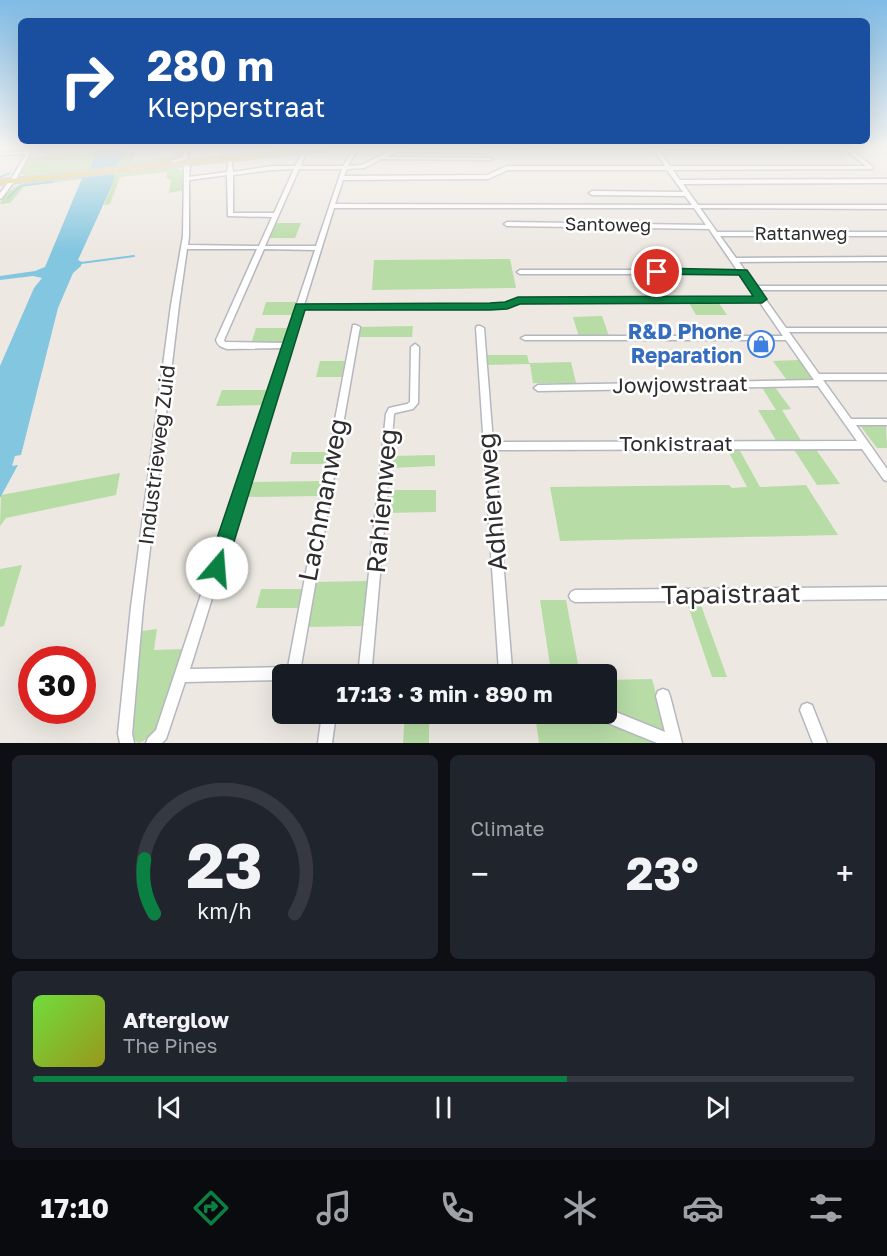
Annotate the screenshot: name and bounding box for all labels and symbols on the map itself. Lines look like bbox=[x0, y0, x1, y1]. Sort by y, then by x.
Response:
street label: Santoweg bbox=[565, 212, 651, 236]
street label: Rattanweg bbox=[754, 222, 848, 244]
pin bbox=[631, 246, 682, 297]
place label: R&D Phone Reparation bbox=[628, 318, 742, 368]
shop icon: R&D Phone Reparation bbox=[746, 329, 776, 359]
street label: Industrieweg Zuid bbox=[132, 363, 180, 546]
street label: Jowjowstraat bbox=[612, 370, 748, 398]
street label: Lachmanweg bbox=[292, 416, 353, 584]
street label: Rahiemweg bbox=[360, 427, 403, 574]
street label: Tonkistraat bbox=[619, 430, 733, 456]
street label: Adhienweg bbox=[470, 432, 513, 573]
position arrow bbox=[185, 536, 249, 600]
street label: Tapaistraat bbox=[661, 577, 801, 610]
speed limit sign: 30 bbox=[18, 646, 96, 724]

